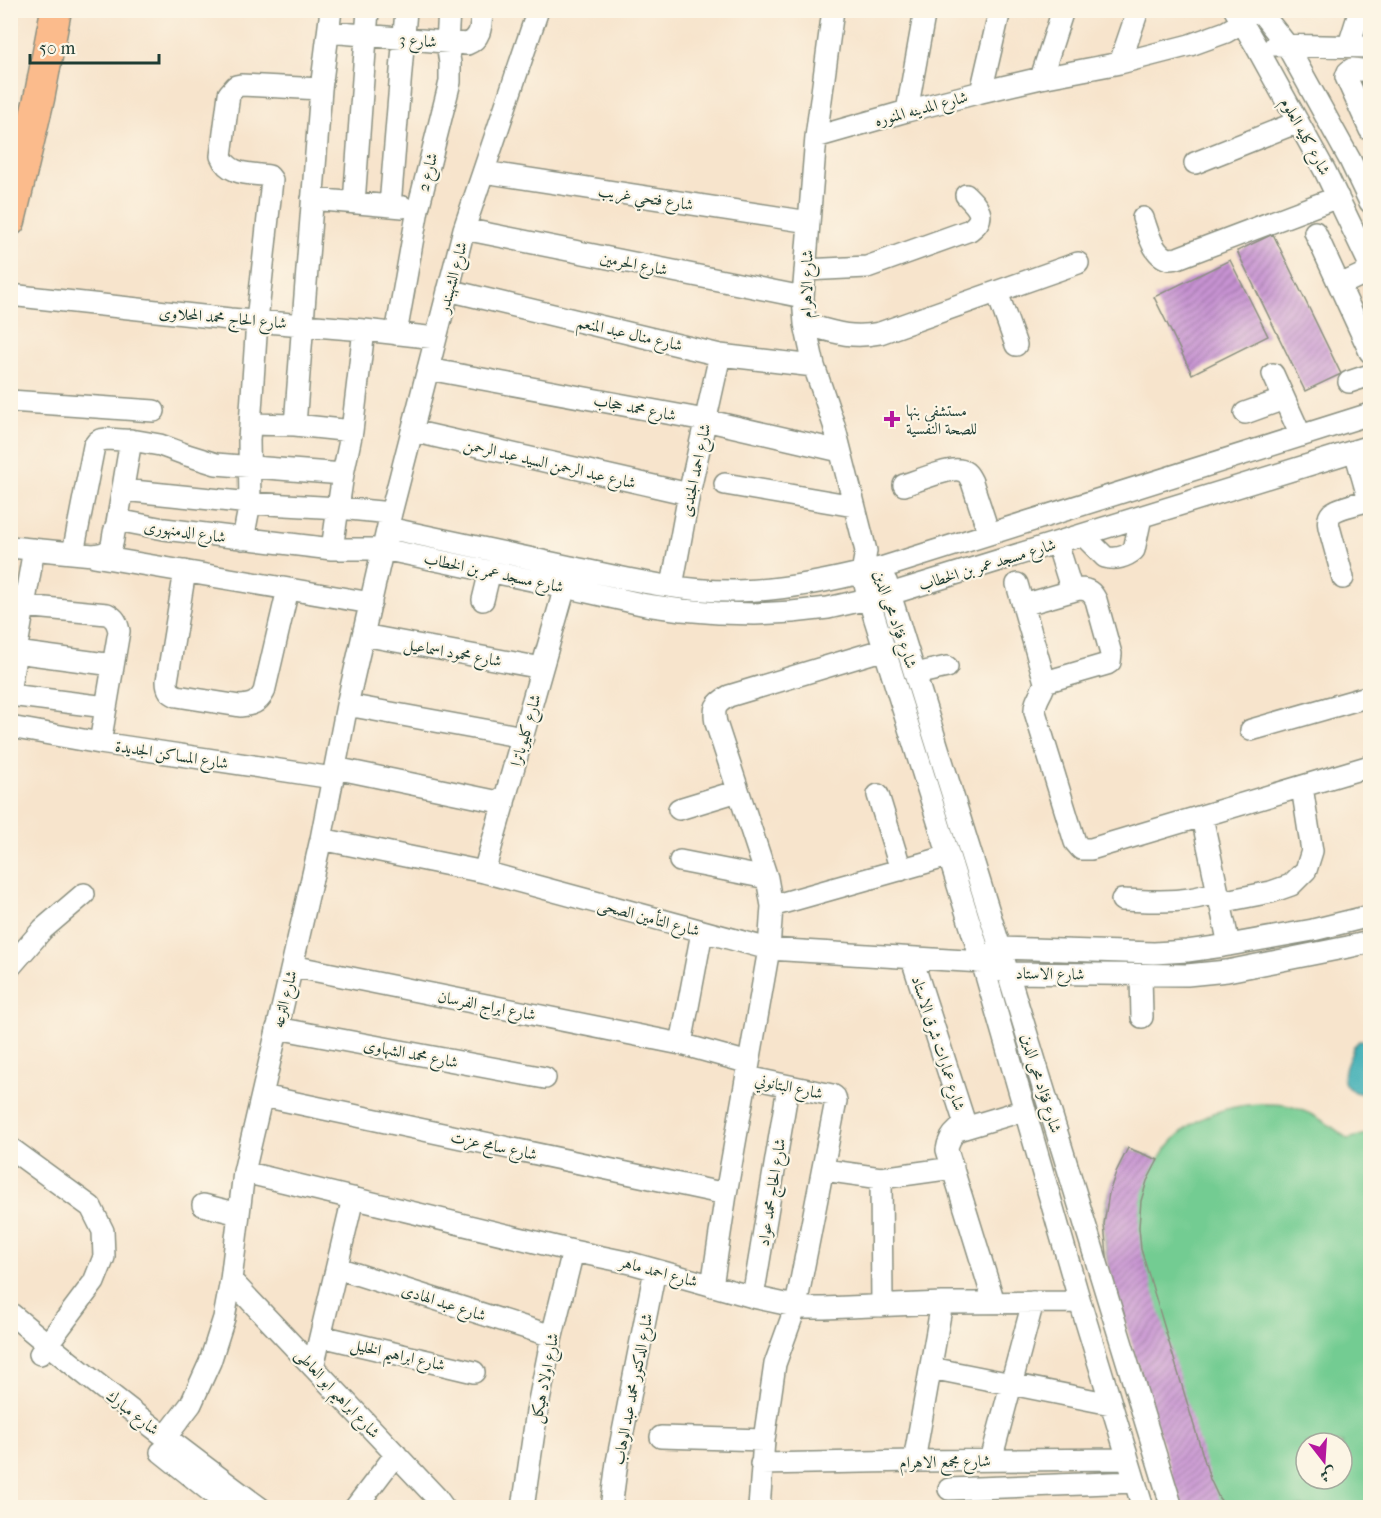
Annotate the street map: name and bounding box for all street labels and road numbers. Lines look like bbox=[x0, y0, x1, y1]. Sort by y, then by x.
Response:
street label: شارع 3 bbox=[398, 30, 437, 55]
street label: شارع المدينه المنوره bbox=[872, 87, 971, 134]
street label: شارع كليه العلوم bbox=[1272, 94, 1335, 181]
street label: شارع 2 bbox=[413, 151, 445, 195]
street label: شارع فتحي غريب bbox=[596, 181, 695, 220]
street label: شارع الشهبندر bbox=[433, 240, 475, 318]
street label: شارع الحرمين bbox=[598, 248, 669, 283]
street label: شارع الاهرام bbox=[796, 250, 822, 318]
street label: شارع الحاج محمد المحلاوى bbox=[158, 302, 288, 338]
street label: شارع منال عبد المنعم bbox=[574, 312, 685, 361]
street label: شارع محمد حجاب bbox=[591, 390, 678, 429]
street label: شارع احمد الجندى bbox=[676, 422, 719, 519]
street label: شارع عبد الرحمن السيد عبد الرحمن bbox=[461, 434, 638, 496]
street label: شارع الدمنهورى bbox=[142, 516, 227, 551]
street label: شارع مسجد عمر بن الخطاب bbox=[916, 535, 1059, 598]
street label: شارع مسجد عمر بن الخطاب bbox=[421, 548, 566, 601]
street label: شارع فؤاد محى الدين bbox=[866, 567, 921, 672]
street label: شارع محمود اسماعيل bbox=[402, 635, 503, 674]
street label: شارع كليوباترا bbox=[506, 692, 549, 770]
street label: شارع المساكن الجديدة bbox=[113, 736, 230, 777]
street label: شارع التأمين الصحى bbox=[595, 893, 702, 944]
street label: شارع الاستاد bbox=[1015, 963, 1085, 988]
street label: شارع الترعه bbox=[268, 968, 305, 1031]
street label: شارع عمارات شرق الاستاد bbox=[904, 973, 969, 1114]
street label: شارع ابراج الفرسان bbox=[435, 987, 538, 1029]
street label: شارع فؤاد محى الدين bbox=[1014, 1031, 1066, 1136]
street label: شارع محمد الشهاوى bbox=[361, 1035, 460, 1076]
street label: شارع البتانوني bbox=[752, 1070, 825, 1107]
street label: شارع سامح عزت bbox=[448, 1127, 539, 1168]
street label: شارع الحاج محمد عواد bbox=[754, 1137, 794, 1248]
street label: شارع احمد ماهر bbox=[615, 1251, 700, 1295]
street label: شارع عبد الهادى bbox=[398, 1280, 488, 1329]
street label: شارع الدكتور محمد عبد الوهاب bbox=[608, 1312, 660, 1467]
street label: شارع اولاد هيكل bbox=[526, 1332, 566, 1425]
street label: شارع ابراهيم الخليل bbox=[347, 1334, 447, 1381]
street label: شارع ابراهيم ابو العاطى bbox=[286, 1345, 384, 1447]
street label: شارع مبارك bbox=[100, 1386, 163, 1442]
street label: شارع مجمع الاهرام bbox=[899, 1451, 991, 1478]

